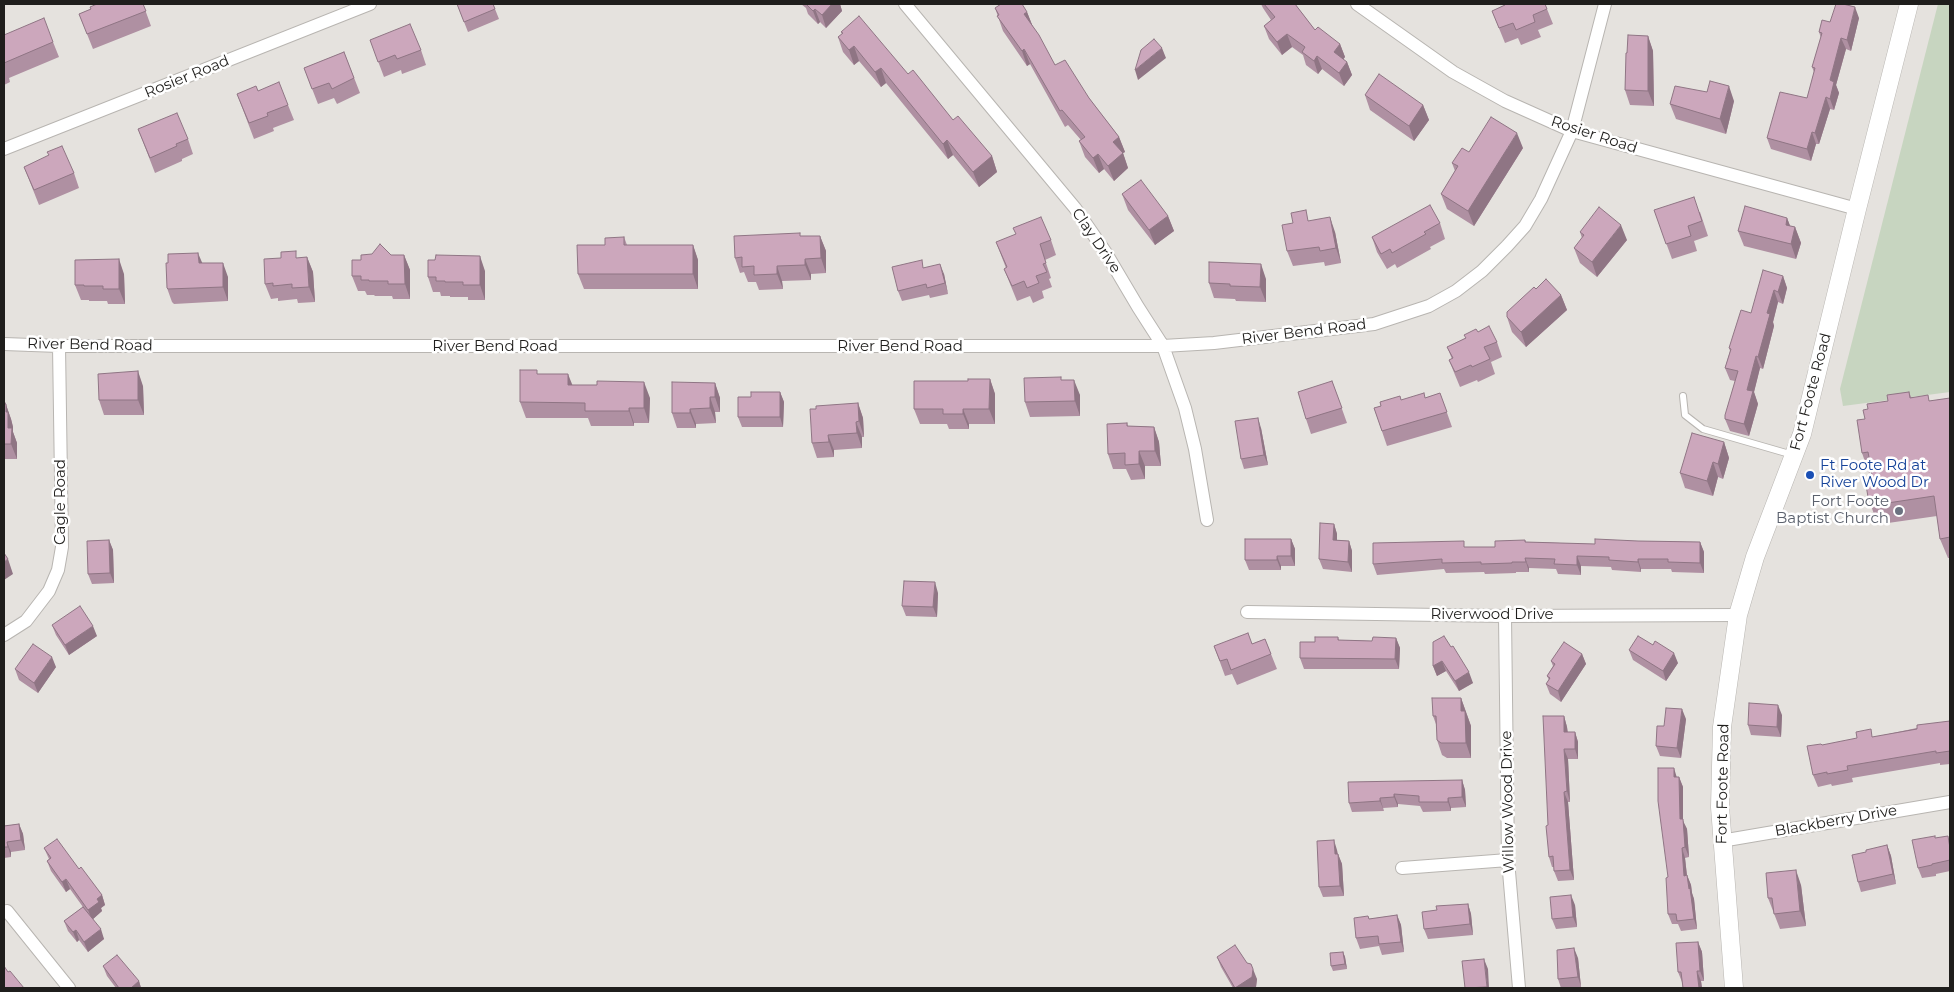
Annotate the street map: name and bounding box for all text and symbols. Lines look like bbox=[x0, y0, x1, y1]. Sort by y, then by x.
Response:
street label: Rosier Road bbox=[142, 52, 232, 102]
street label: Rosier Road bbox=[1549, 113, 1639, 157]
street label: Clay Drive bbox=[1068, 205, 1124, 277]
street label: River Bend Road bbox=[1241, 315, 1367, 349]
street label: Fort Foote Road bbox=[1787, 331, 1835, 453]
street label: River Bend Road bbox=[27, 335, 153, 355]
street label: River Bend Road bbox=[432, 338, 558, 356]
street label: River Bend Road bbox=[837, 338, 963, 356]
place label: Ft Foote Rd at River Wood Dr bbox=[1820, 457, 1929, 492]
street label: Cagle Road bbox=[52, 459, 70, 545]
marker: Ft Foote Rd at River Wood Dr bbox=[1804, 469, 1816, 481]
place label: Fort Foote Baptist Church bbox=[1776, 493, 1889, 528]
marker: Fort Foote Baptist Church bbox=[1893, 505, 1905, 517]
street label: Riverwood Drive bbox=[1430, 606, 1554, 624]
street label: Fort Foote Road bbox=[1713, 723, 1733, 845]
street label: Willow Wood Drive bbox=[1498, 730, 1518, 874]
street label: Blackberry Drive bbox=[1773, 801, 1899, 841]

